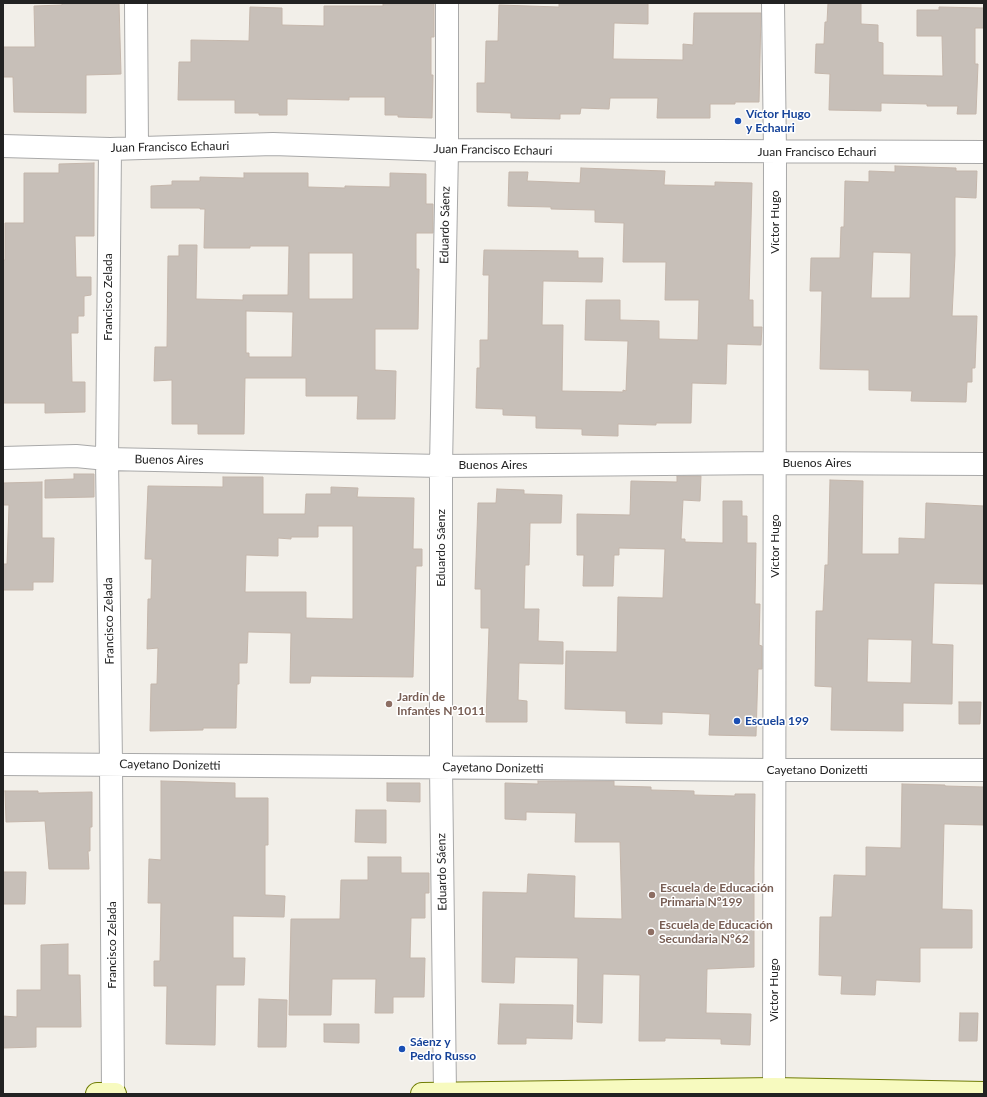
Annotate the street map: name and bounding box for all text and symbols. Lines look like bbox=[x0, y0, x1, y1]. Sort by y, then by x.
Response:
place label: Víctor Hugo y Echauri bbox=[746, 107, 811, 135]
marker: Víctor Hugo y Echauri bbox=[733, 116, 743, 126]
street label: Juan Francisco Echauri bbox=[110, 139, 230, 155]
street label: Juan Francisco Echauri bbox=[433, 142, 553, 158]
street label: Juan Francisco Echauri bbox=[758, 145, 876, 159]
street label: Eduardo Sáenz bbox=[437, 186, 453, 264]
street label: Víctor Hugo bbox=[768, 190, 782, 254]
street label: Francisco Zelada bbox=[101, 253, 115, 341]
street label: Buenos Aires bbox=[134, 452, 204, 468]
street label: Buenos Aires bbox=[782, 456, 852, 470]
street label: Buenos Aires bbox=[458, 458, 528, 472]
street label: Eduardo Sáenz bbox=[434, 509, 448, 587]
street label: Víctor Hugo bbox=[768, 514, 782, 578]
street label: Francisco Zelada bbox=[101, 577, 117, 665]
place label: Jardín de Infantes Nº1011 bbox=[397, 690, 485, 718]
marker: Jardín de Infantes Nº1011 bbox=[384, 699, 394, 709]
place label: Escuela 199 bbox=[745, 714, 809, 728]
marker: Escuela 199 bbox=[732, 716, 742, 726]
street label: Cayetano Donizetti bbox=[119, 757, 221, 773]
street label: Cayetano Donizetti bbox=[442, 760, 544, 776]
street label: Cayetano Donizetti bbox=[766, 763, 868, 777]
street label: Eduardo Sáenz bbox=[434, 833, 450, 911]
place label: Escuela de Educación Primaria Nº199 bbox=[660, 881, 774, 909]
marker: Escuela de Educación Primaria Nº199 bbox=[647, 890, 657, 900]
street label: Francisco Zelada bbox=[105, 901, 119, 989]
place label: Escuela de Educación Secundaria Nº62 bbox=[659, 918, 773, 946]
marker: Escuela de Educación Secundaria Nº62 bbox=[646, 927, 656, 937]
street label: Víctor Hugo bbox=[767, 958, 781, 1022]
place label: Sáenz y Pedro Russo bbox=[410, 1035, 476, 1063]
marker: Sáenz y Pedro Russo bbox=[397, 1044, 407, 1054]

